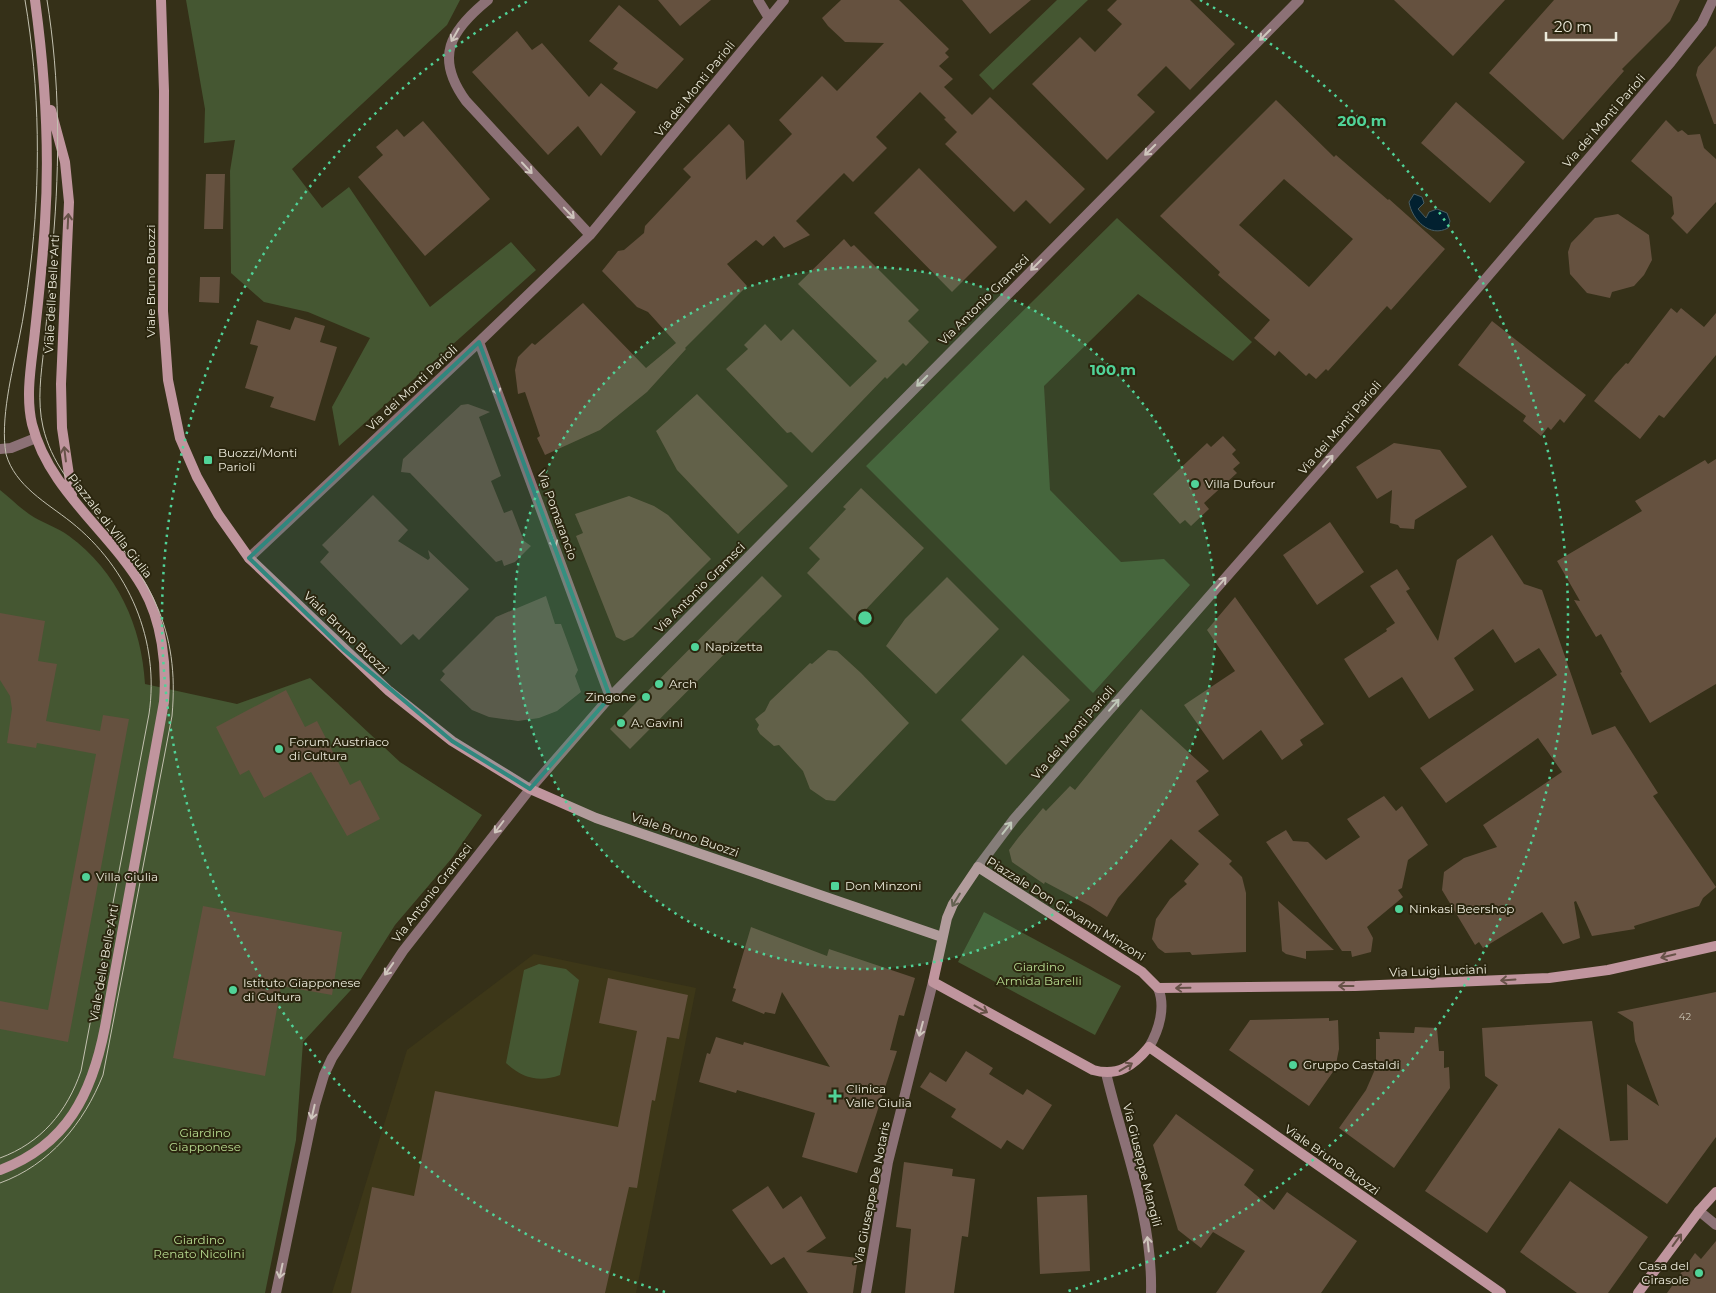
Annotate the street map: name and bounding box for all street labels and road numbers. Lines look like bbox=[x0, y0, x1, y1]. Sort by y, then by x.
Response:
street label: Via dei Monti Parioli bbox=[651, 38, 738, 140]
street label: Via dei Monti Parioli bbox=[1559, 71, 1648, 171]
street label: Viale Bruno Buozzi bbox=[143, 225, 158, 337]
street label: Viale delle Belle Arti bbox=[41, 234, 62, 354]
street label: Via Antonio Gramsci bbox=[935, 251, 1032, 348]
street label: Via dei Monti Parioli bbox=[363, 342, 460, 434]
street label: Via dei Monti Parioli bbox=[1295, 378, 1384, 478]
street label: Via Pomarancio bbox=[534, 468, 581, 562]
street label: Piazzale di Villa Giulia bbox=[65, 470, 156, 581]
street label: Via Antonio Gramsci bbox=[651, 539, 748, 636]
street label: Viale Bruno Buozzi bbox=[301, 588, 392, 677]
street label: Via dei Monti Parioli bbox=[1028, 683, 1117, 783]
street label: Viale Bruno Buozzi bbox=[629, 809, 741, 860]
street label: Via Antonio Gramsci bbox=[388, 840, 475, 945]
street label: Piazzale Don Giovanni Minzoni bbox=[984, 853, 1148, 964]
street label: Viale delle Belle Arti bbox=[86, 903, 121, 1023]
street label: Via Luigi Luciani bbox=[1389, 961, 1487, 980]
street label: Via Giuseppe Mangili bbox=[1120, 1102, 1165, 1228]
street label: Via Giuseppe De Notaris bbox=[850, 1120, 893, 1266]
street label: Viale Bruno Buozzi bbox=[1282, 1121, 1383, 1198]

